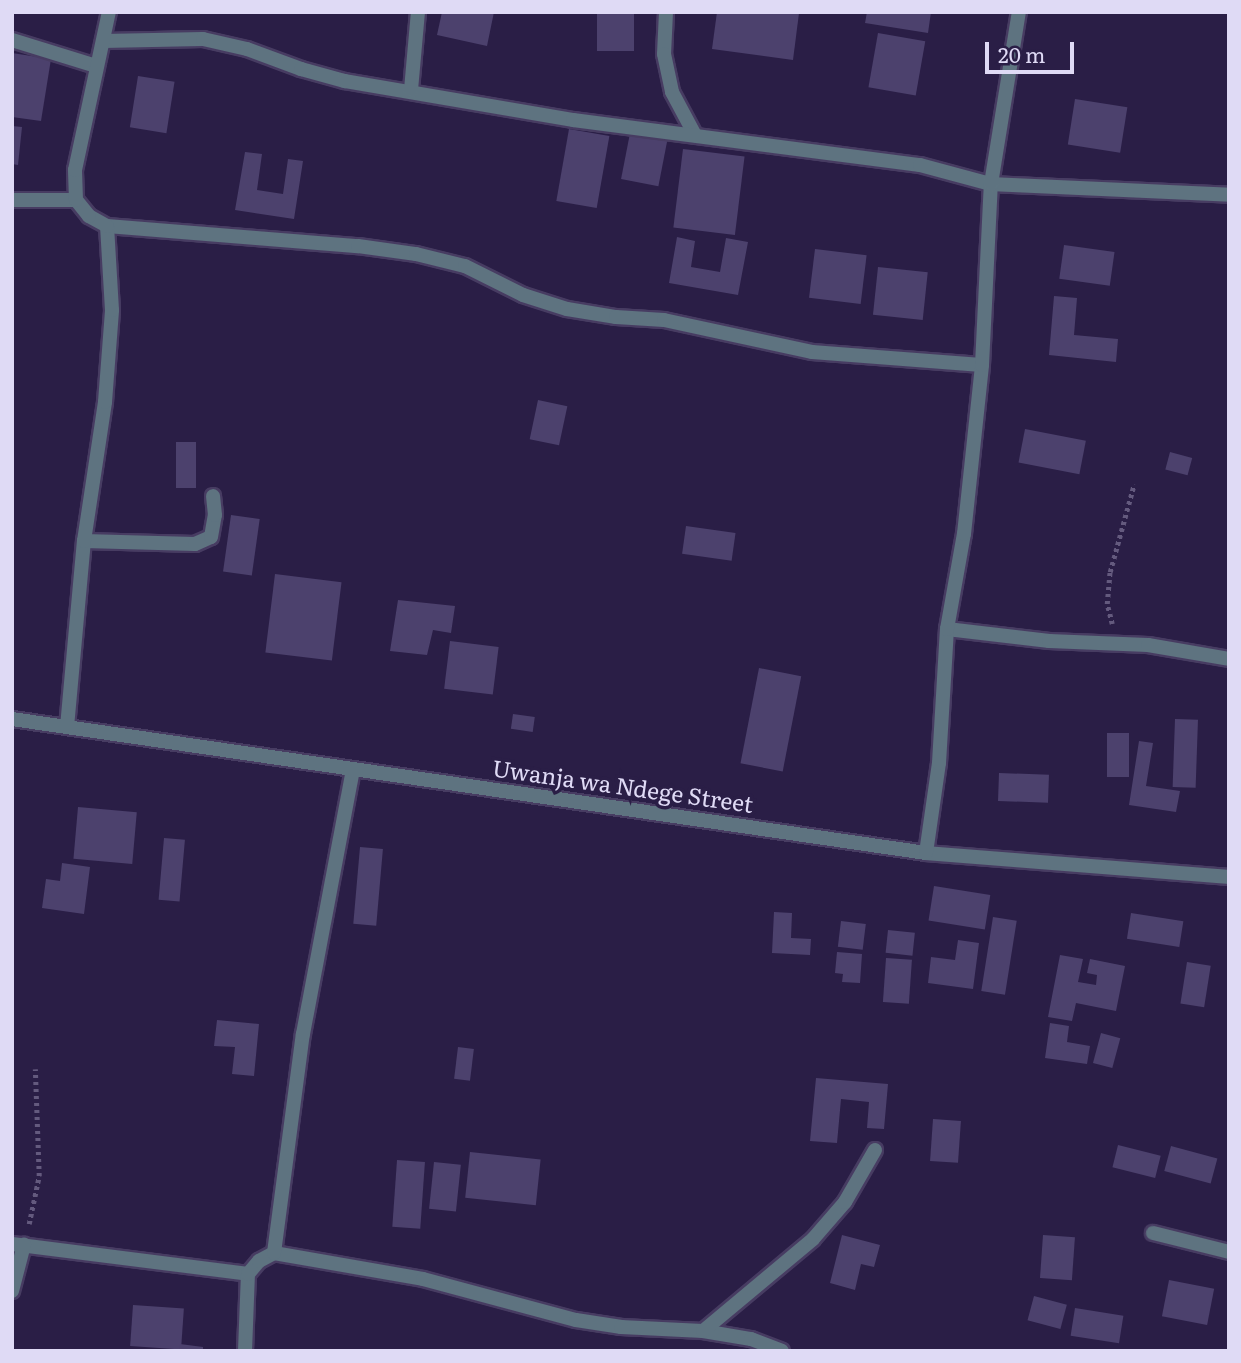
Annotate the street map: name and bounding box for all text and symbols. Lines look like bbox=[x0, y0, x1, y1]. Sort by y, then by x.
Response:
scale bar bbox=[989, 28, 1078, 72]
text: 20 m bbox=[998, 38, 1045, 69]
street label: Uwanja wa Ndege Street bbox=[491, 753, 755, 817]

